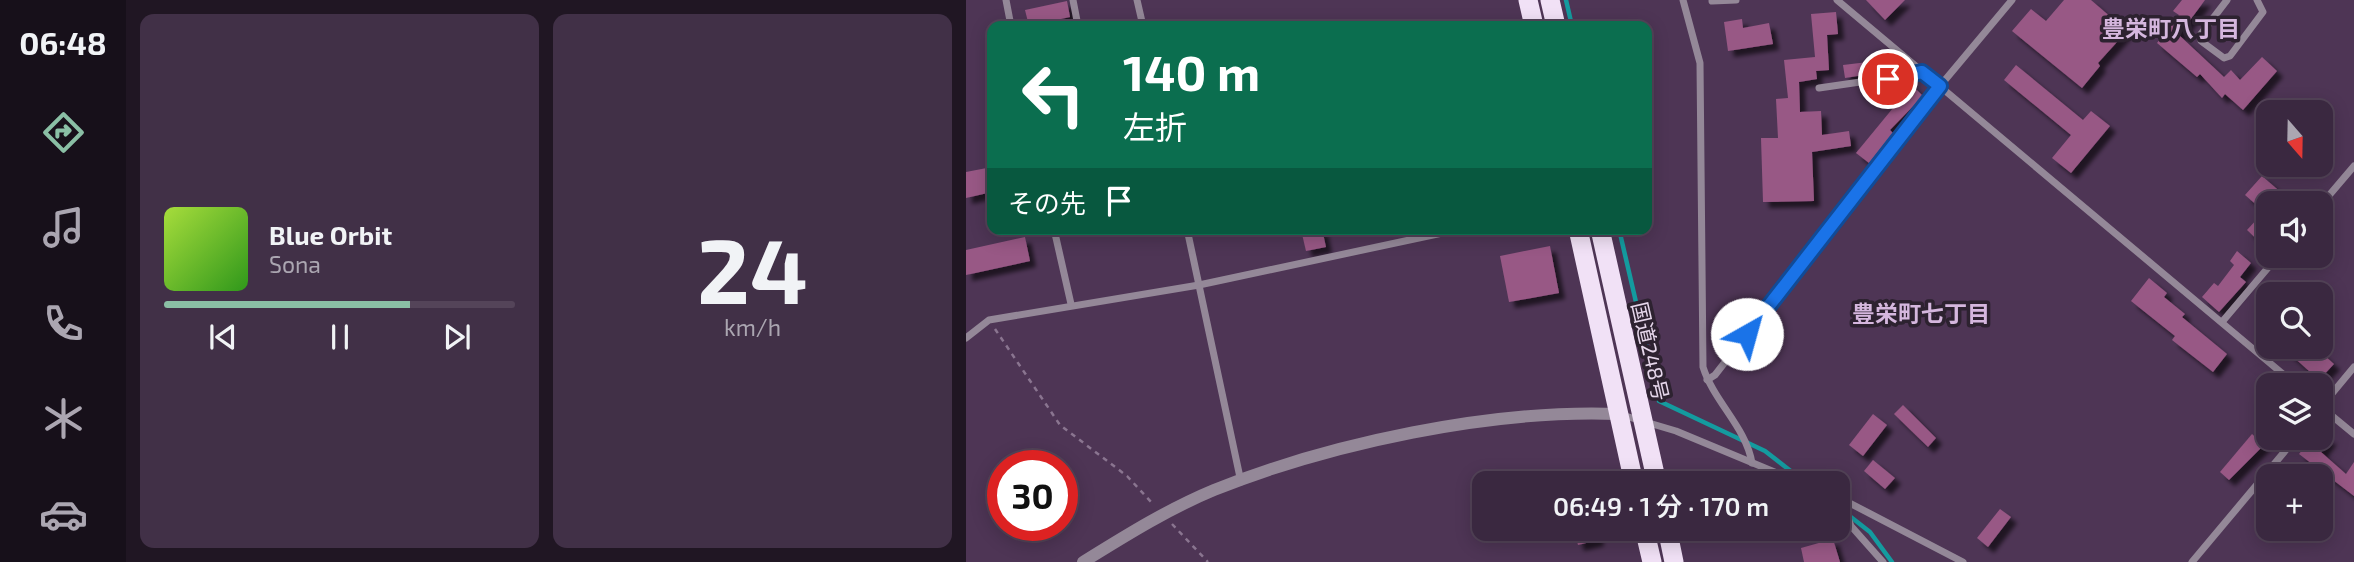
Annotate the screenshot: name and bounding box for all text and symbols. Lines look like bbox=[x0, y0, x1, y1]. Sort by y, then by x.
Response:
district label: 豊栄町八丁目 bbox=[2102, 14, 2240, 42]
text: 06:48 bbox=[19, 23, 107, 61]
text: 140 m bbox=[1123, 42, 1260, 101]
icon: left bbox=[1008, 49, 1099, 140]
pin bbox=[1858, 49, 1918, 109]
icon: arrive bbox=[1869, 60, 1907, 98]
north arrow bbox=[2256, 100, 2333, 177]
map controls bbox=[2256, 100, 2333, 541]
text: 左折 bbox=[1123, 107, 1187, 145]
icon: directions bbox=[39, 108, 88, 157]
icon: arrive bbox=[1100, 182, 1138, 220]
text: その先 bbox=[1008, 187, 1086, 218]
button: sound bbox=[2256, 191, 2333, 268]
icon: music bbox=[39, 203, 88, 252]
text: 24 bbox=[697, 213, 808, 322]
text: Blue Orbit bbox=[269, 219, 392, 250]
text: Sona bbox=[269, 250, 321, 278]
button: search bbox=[2256, 282, 2333, 359]
position arrow bbox=[1710, 297, 1784, 371]
icon: phone bbox=[39, 299, 88, 348]
street label: 国道248号 bbox=[1628, 299, 1674, 403]
district label: 豊栄町七丁目 bbox=[1852, 299, 1990, 327]
text: km/h bbox=[724, 313, 781, 341]
icon: previous bbox=[204, 318, 242, 356]
icon: pause bbox=[321, 318, 359, 356]
icon: next bbox=[438, 318, 476, 356]
button: layers bbox=[2256, 373, 2333, 450]
icon: climate bbox=[39, 394, 88, 443]
speed limit sign: 30 bbox=[987, 450, 1078, 541]
button: + bbox=[2256, 464, 2333, 541]
icon: car bbox=[39, 490, 88, 539]
text: 06:49 · 1 分 · 170 m bbox=[1553, 490, 1769, 521]

